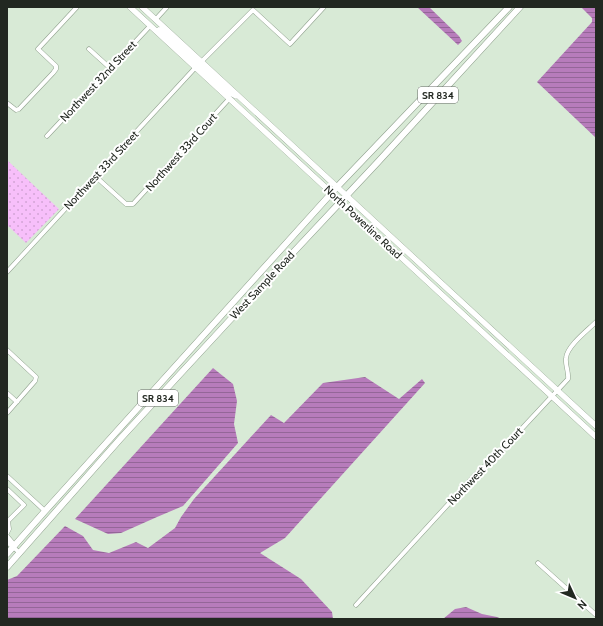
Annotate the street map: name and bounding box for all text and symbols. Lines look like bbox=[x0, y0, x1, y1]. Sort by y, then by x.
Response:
street label: Northwest 32nd Street bbox=[57, 37, 139, 124]
road number: SR 834 bbox=[418, 87, 458, 103]
street label: Northwest 33rd Court bbox=[142, 110, 220, 194]
street label: Northwest 33rd Street bbox=[61, 127, 141, 212]
street label: North Powerline Road bbox=[321, 182, 405, 262]
street label: West Sample Road bbox=[227, 248, 297, 322]
road number: SR 834 bbox=[138, 390, 178, 406]
street label: Northwest 40th Court bbox=[444, 424, 526, 508]
north arrow bbox=[555, 578, 595, 618]
text: N bbox=[574, 597, 590, 613]

